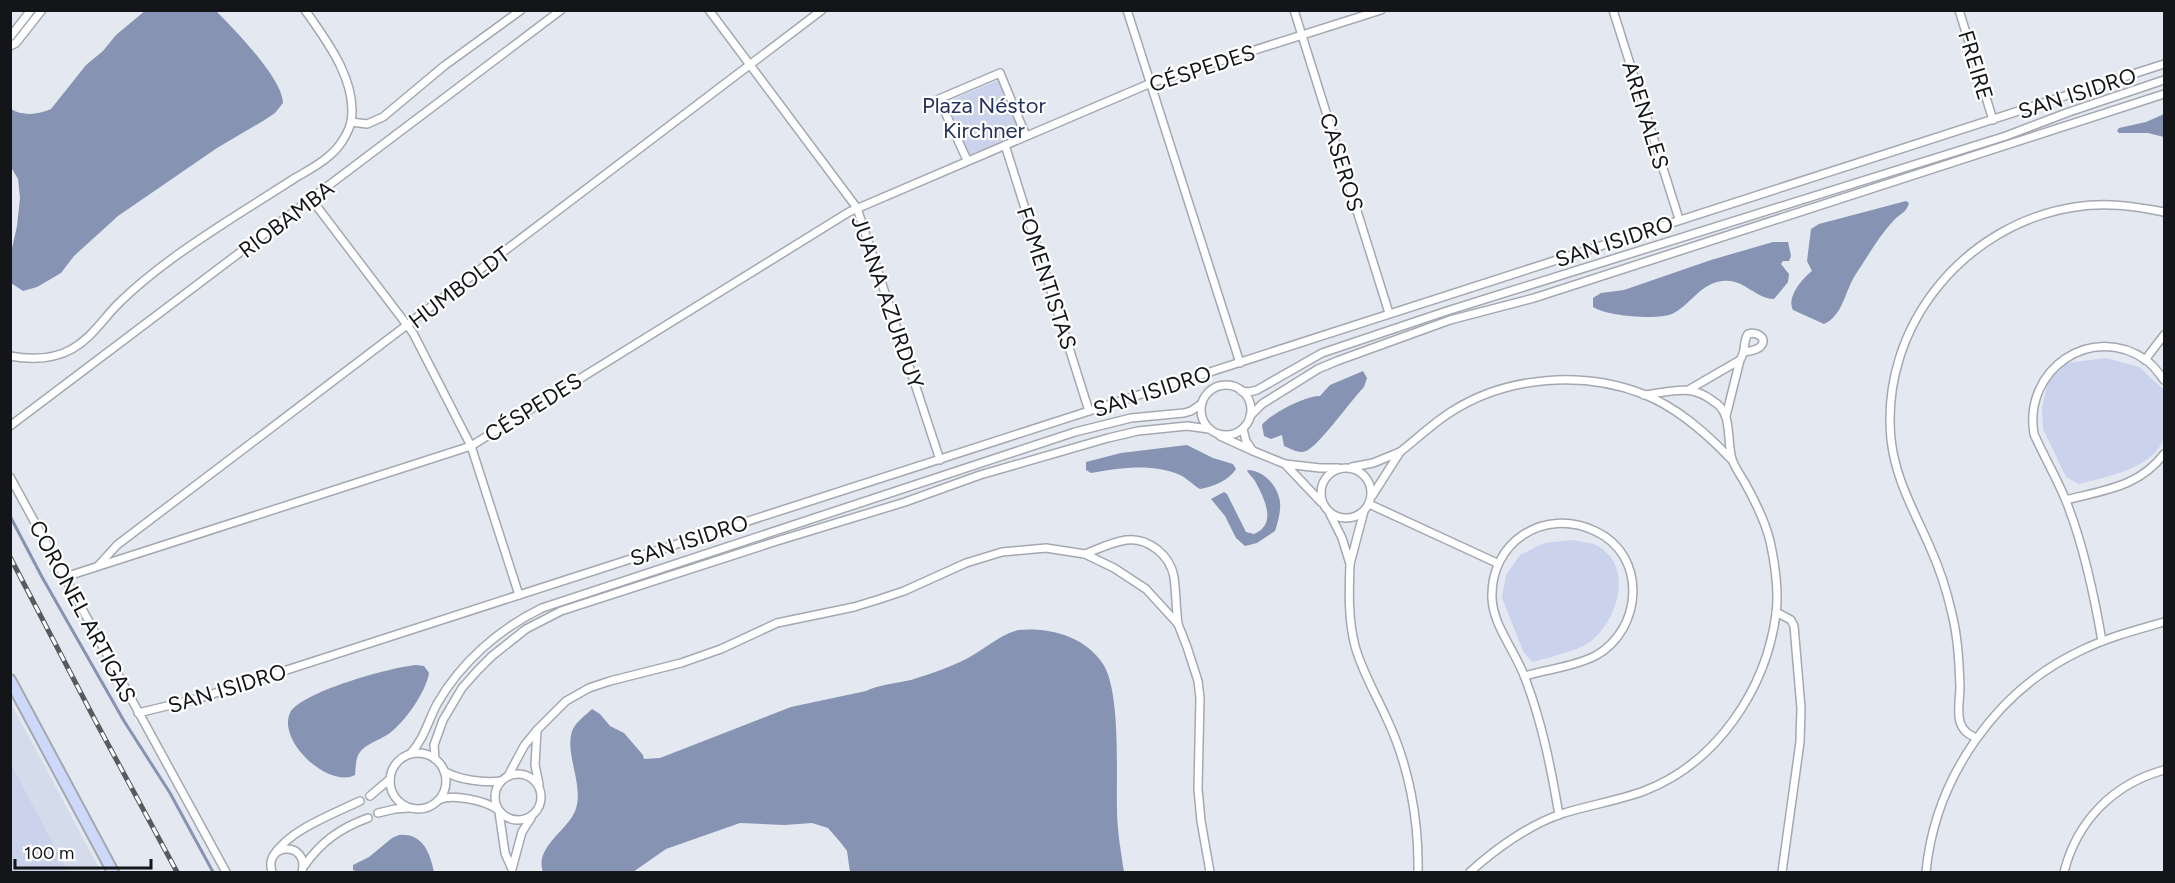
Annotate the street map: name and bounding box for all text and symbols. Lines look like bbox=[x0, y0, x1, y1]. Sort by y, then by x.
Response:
street label: FREIRE bbox=[1952, 27, 1999, 103]
street label: CÉSPEDES bbox=[1146, 39, 1259, 98]
street label: ARENALES bbox=[1616, 58, 1675, 172]
street label: SAN ISIDRO bbox=[2015, 62, 2139, 125]
park label: Plaza Néstor Kirchner bbox=[922, 92, 1047, 144]
street label: CASEROS bbox=[1314, 110, 1369, 215]
street label: RIOBAMBA bbox=[233, 175, 339, 264]
street label: FOMENTISTAS bbox=[1011, 203, 1082, 353]
street label: SAN ISIDRO bbox=[1552, 210, 1676, 273]
street label: JUANA AZURDUY bbox=[845, 212, 930, 393]
street label: HUMBOLDT bbox=[403, 241, 515, 334]
street label: SAN ISIDRO bbox=[1090, 360, 1214, 423]
street label: CÉSPEDES bbox=[480, 367, 587, 448]
street label: SAN ISIDRO bbox=[627, 509, 751, 572]
street label: CORONEL ARTIGAS bbox=[23, 516, 142, 707]
street label: SAN ISIDRO bbox=[165, 658, 290, 719]
scale bar bbox=[15, 832, 152, 870]
text: 100 m bbox=[24, 842, 74, 864]

